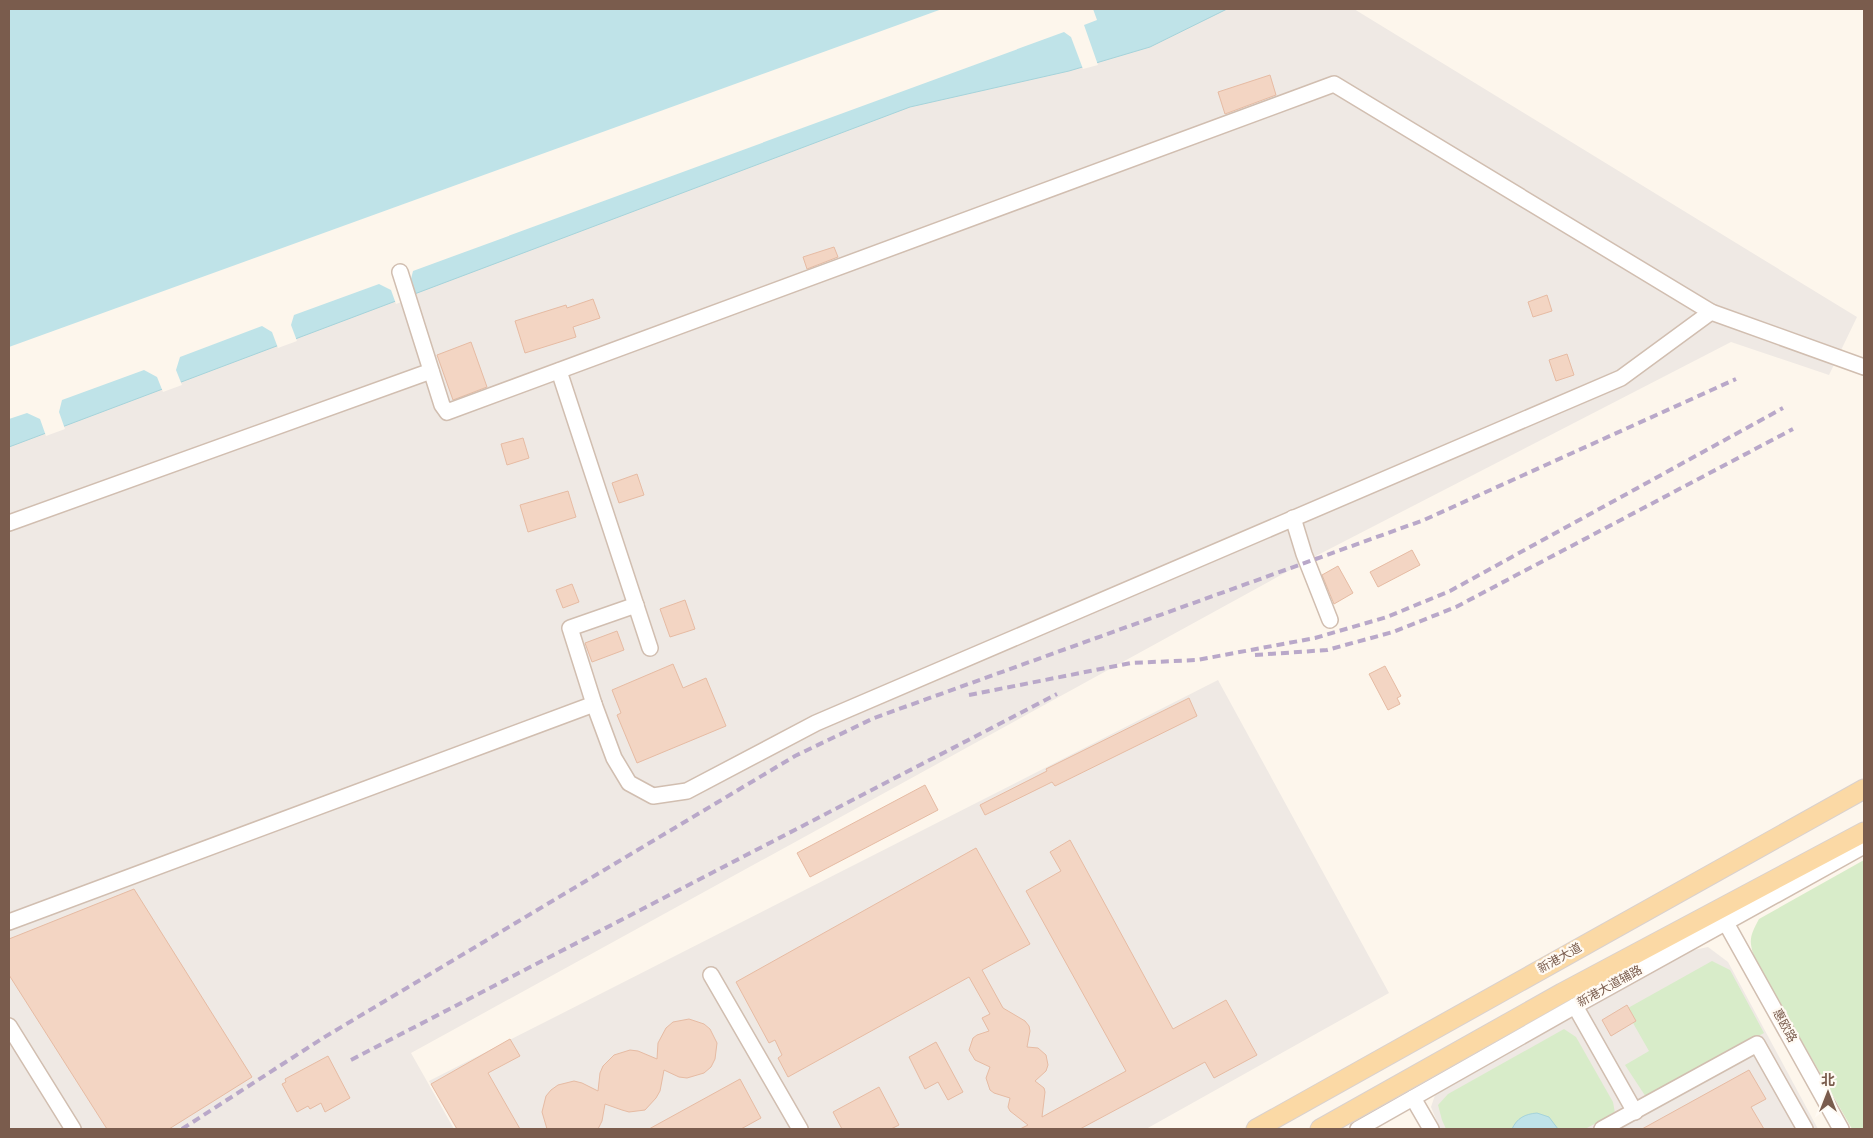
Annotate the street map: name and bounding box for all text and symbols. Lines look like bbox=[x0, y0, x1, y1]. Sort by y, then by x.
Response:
street label: 新港大道 bbox=[1535, 940, 1585, 978]
street label: 新港大道辅路 bbox=[1575, 963, 1645, 1011]
street label: 惠欧路 bbox=[1768, 1006, 1800, 1046]
north arrow bbox=[1803, 1068, 1853, 1118]
text: 北 bbox=[1821, 1073, 1835, 1090]

